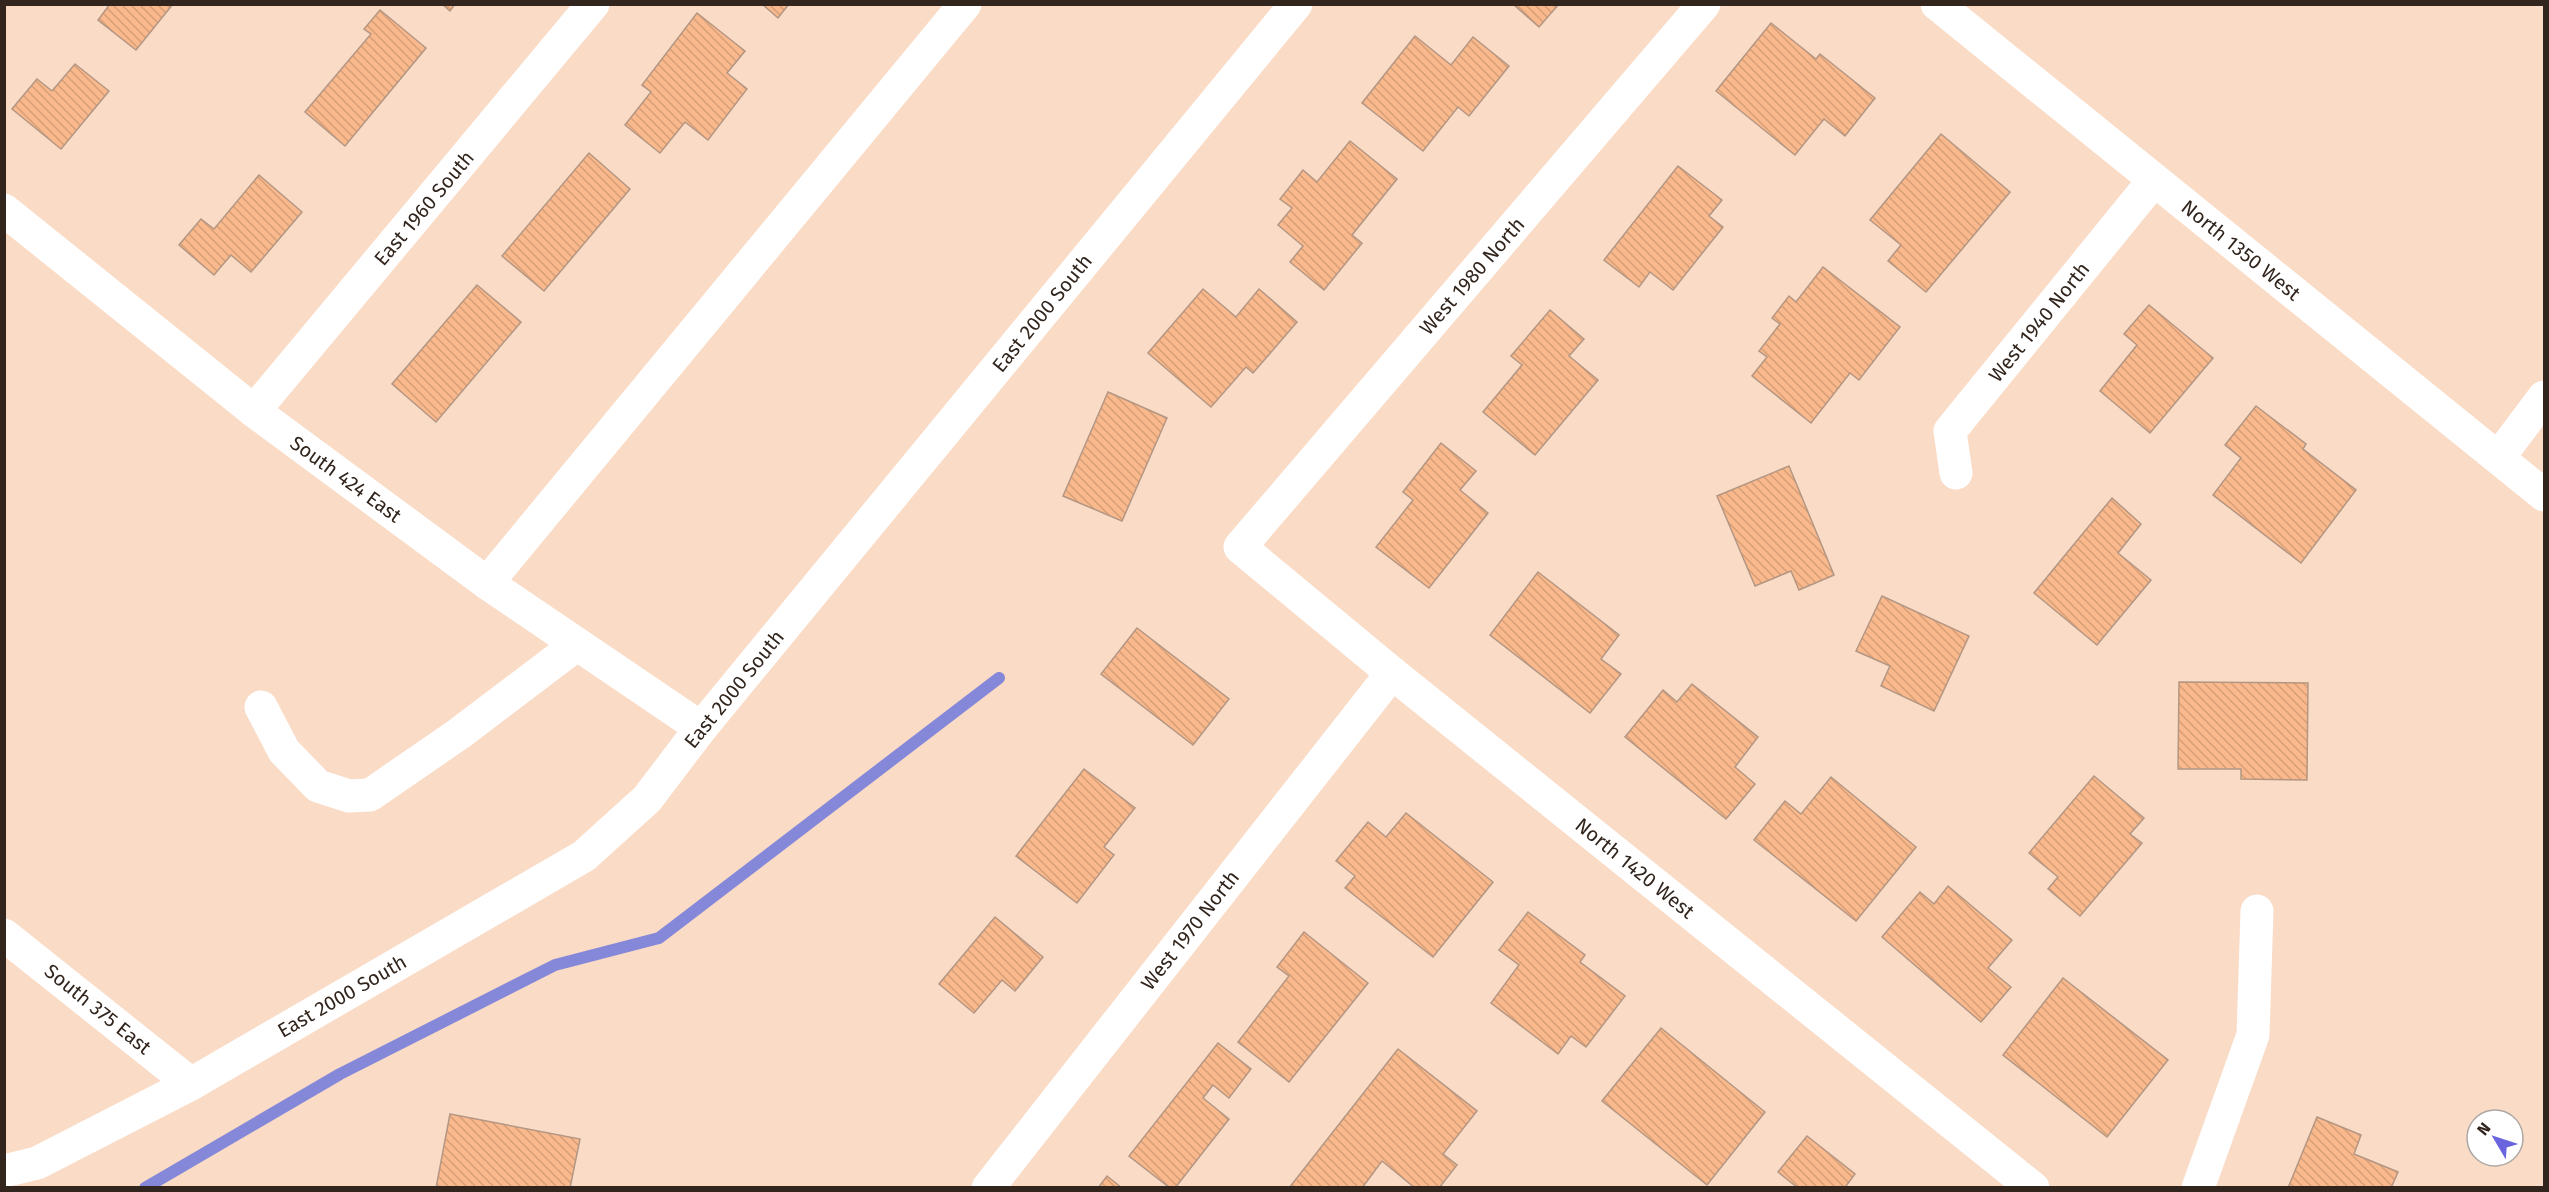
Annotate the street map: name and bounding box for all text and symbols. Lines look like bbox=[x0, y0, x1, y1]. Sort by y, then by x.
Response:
street label: East 1960 South bbox=[369, 146, 479, 270]
street label: North 1350 West bbox=[2177, 195, 2306, 306]
street label: West 1980 North bbox=[1414, 212, 1530, 340]
street label: East 2000 South bbox=[987, 249, 1097, 377]
street label: West 1940 North bbox=[1983, 257, 2095, 387]
street label: South 424 East bbox=[286, 431, 407, 528]
street label: East 2000 South bbox=[679, 625, 789, 753]
street label: North 1420 West bbox=[1571, 813, 1700, 924]
street label: West 1970 North bbox=[1136, 865, 1244, 995]
street label: East 2000 South bbox=[273, 949, 411, 1043]
street label: South 375 East bbox=[40, 959, 157, 1060]
north arrow bbox=[2465, 1108, 2525, 1168]
text: N bbox=[2473, 1119, 2494, 1139]

